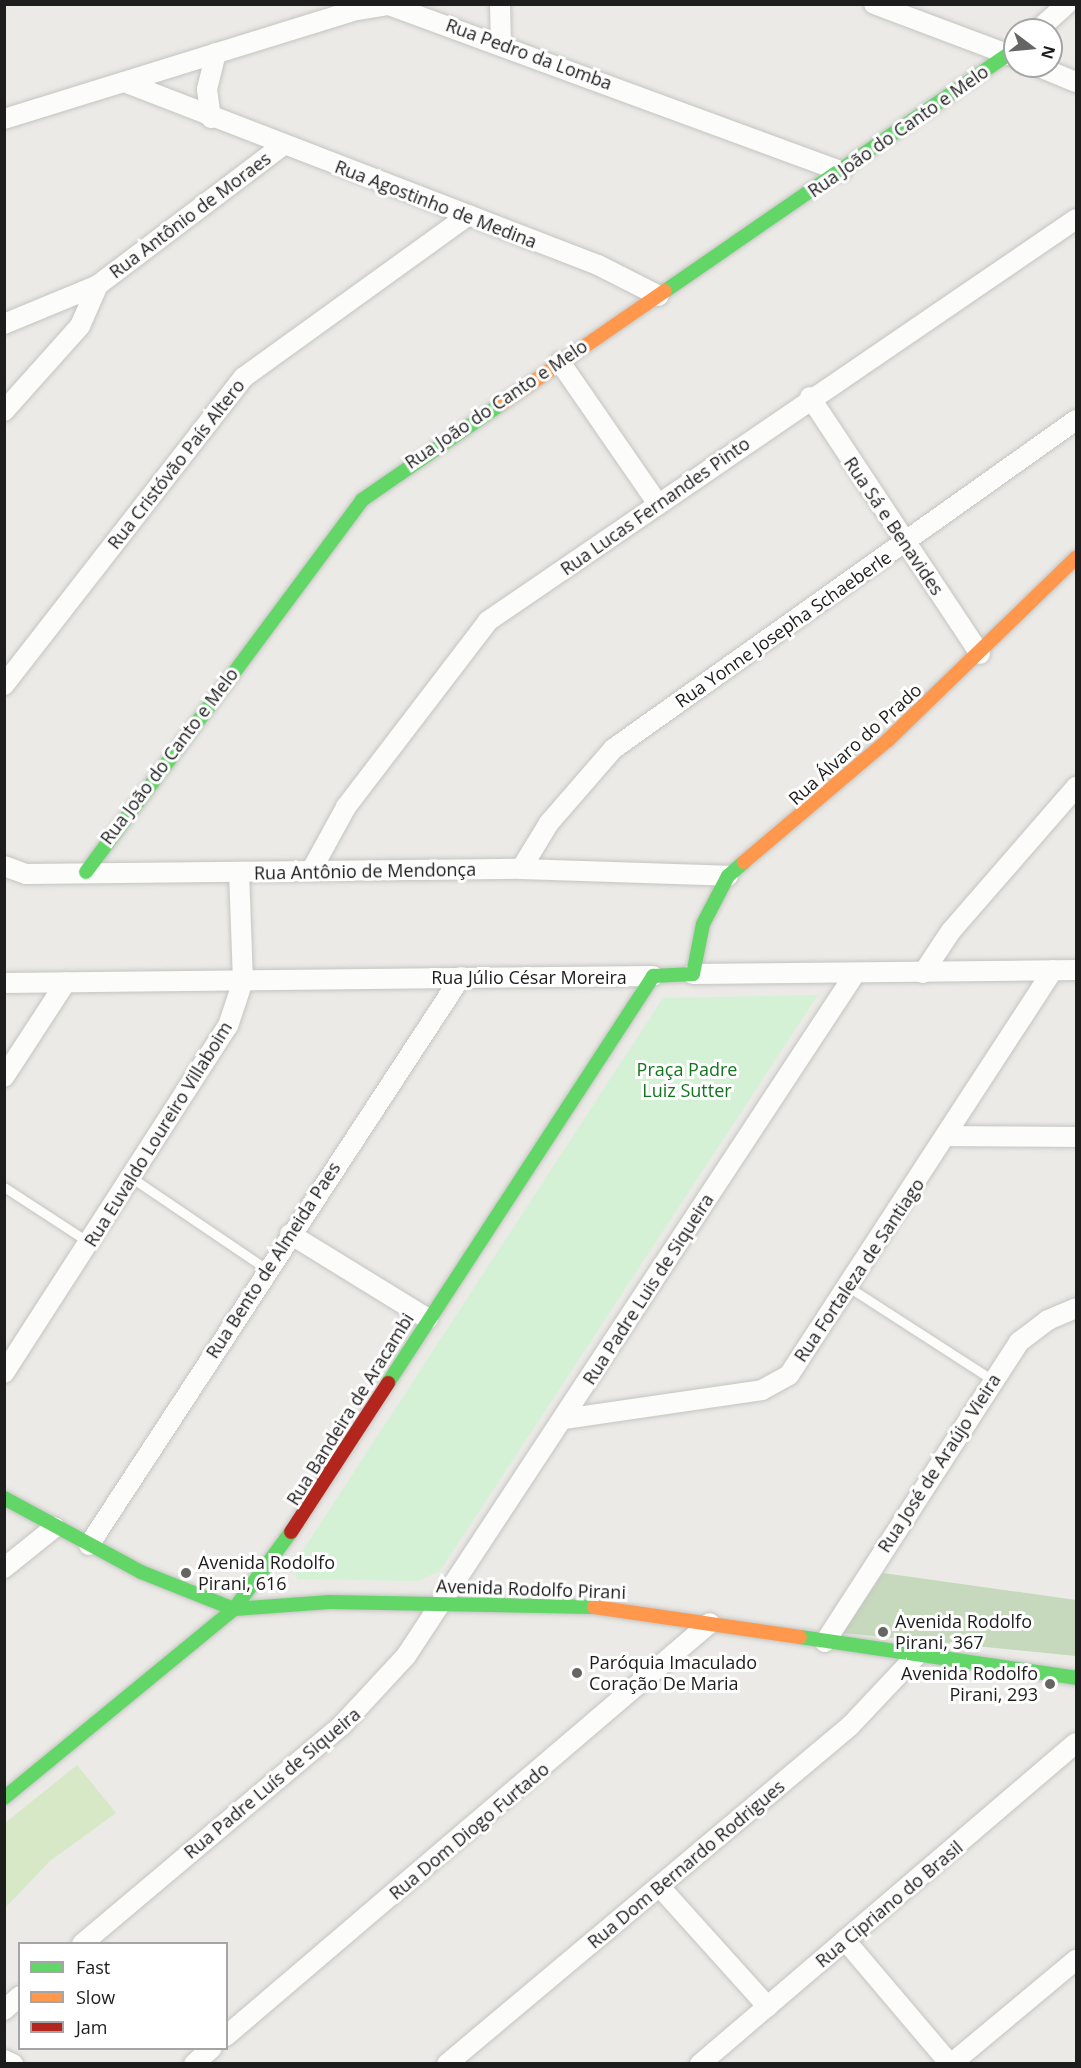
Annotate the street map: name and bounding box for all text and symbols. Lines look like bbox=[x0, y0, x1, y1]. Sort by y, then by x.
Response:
street label: Rua Pedro da Lomba bbox=[443, 14, 615, 94]
north arrow bbox=[1003, 18, 1063, 78]
text: N bbox=[1036, 43, 1061, 62]
street label: Rua João do Canto e Melo bbox=[804, 60, 992, 202]
street label: Rua Antônio de Moraes bbox=[105, 147, 275, 283]
street label: Rua Agostinho de Medina bbox=[332, 155, 540, 253]
street label: Rua João do Canto e Melo bbox=[401, 335, 591, 473]
street label: Rua Cristóvão País Altero bbox=[103, 375, 249, 553]
street label: Rua Lucas Fernandes Pinto bbox=[556, 432, 754, 580]
street label: Rua Sá e Benavides bbox=[840, 453, 948, 599]
street label: Rua Yonne Josepha Schaeberle bbox=[671, 546, 895, 712]
street label: Rua João do Canto e Melo bbox=[96, 664, 242, 848]
street label: Rua Álvaro do Prado bbox=[784, 679, 926, 809]
street label: Rua Antônio de Mendonça bbox=[254, 858, 476, 884]
street label: Rua Júlio César Moreira bbox=[431, 966, 627, 988]
street label: Rua Euvaldo Loureiro Villaboim bbox=[80, 1017, 236, 1251]
park label: Praça Padre Luiz Sutter bbox=[637, 1059, 737, 1102]
street label: Rua Bento de Almeida Paes bbox=[201, 1158, 345, 1362]
street label: Rua Fortaleza de Santiago bbox=[789, 1174, 929, 1366]
street label: Rua Padre Luis de Siqueira bbox=[578, 1189, 718, 1389]
street label: Rua Bandeira de Aracambi bbox=[282, 1309, 418, 1509]
street label: Rua José de Araújo Vieira bbox=[873, 1370, 1005, 1556]
place label: Avenida Rodolfo Pirani, 616 bbox=[198, 1552, 335, 1594]
marker: Avenida Rodolfo Pirani, 616 bbox=[179, 1566, 193, 1580]
street label: Avenida Rodolfo Pirani bbox=[436, 1575, 626, 1603]
place label: Avenida Rodolfo Pirani, 367 bbox=[895, 1611, 1032, 1654]
marker: Avenida Rodolfo Pirani, 367 bbox=[876, 1625, 890, 1639]
place label: Paróquia Imaculado Coração De Maria bbox=[589, 1652, 757, 1694]
place label: Avenida Rodolfo Pirani, 293 bbox=[901, 1663, 1038, 1706]
marker: Paróquia Imaculado Coração De Maria bbox=[570, 1666, 584, 1680]
marker: Avenida Rodolfo Pirani, 293 bbox=[1043, 1677, 1057, 1691]
street label: Rua Padre Luís de Siqueira bbox=[180, 1703, 364, 1863]
street label: Rua Dom Diogo Furtado bbox=[385, 1758, 553, 1904]
street label: Rua Dom Bernardo Rodrigues bbox=[583, 1775, 789, 1953]
street label: Rua Cipriano do Brasil bbox=[811, 1836, 967, 1972]
legend bbox=[18, 1942, 228, 2050]
text: Fast bbox=[76, 1955, 110, 1979]
text: Slow bbox=[76, 1985, 115, 2009]
text: Jam bbox=[76, 2015, 108, 2039]

